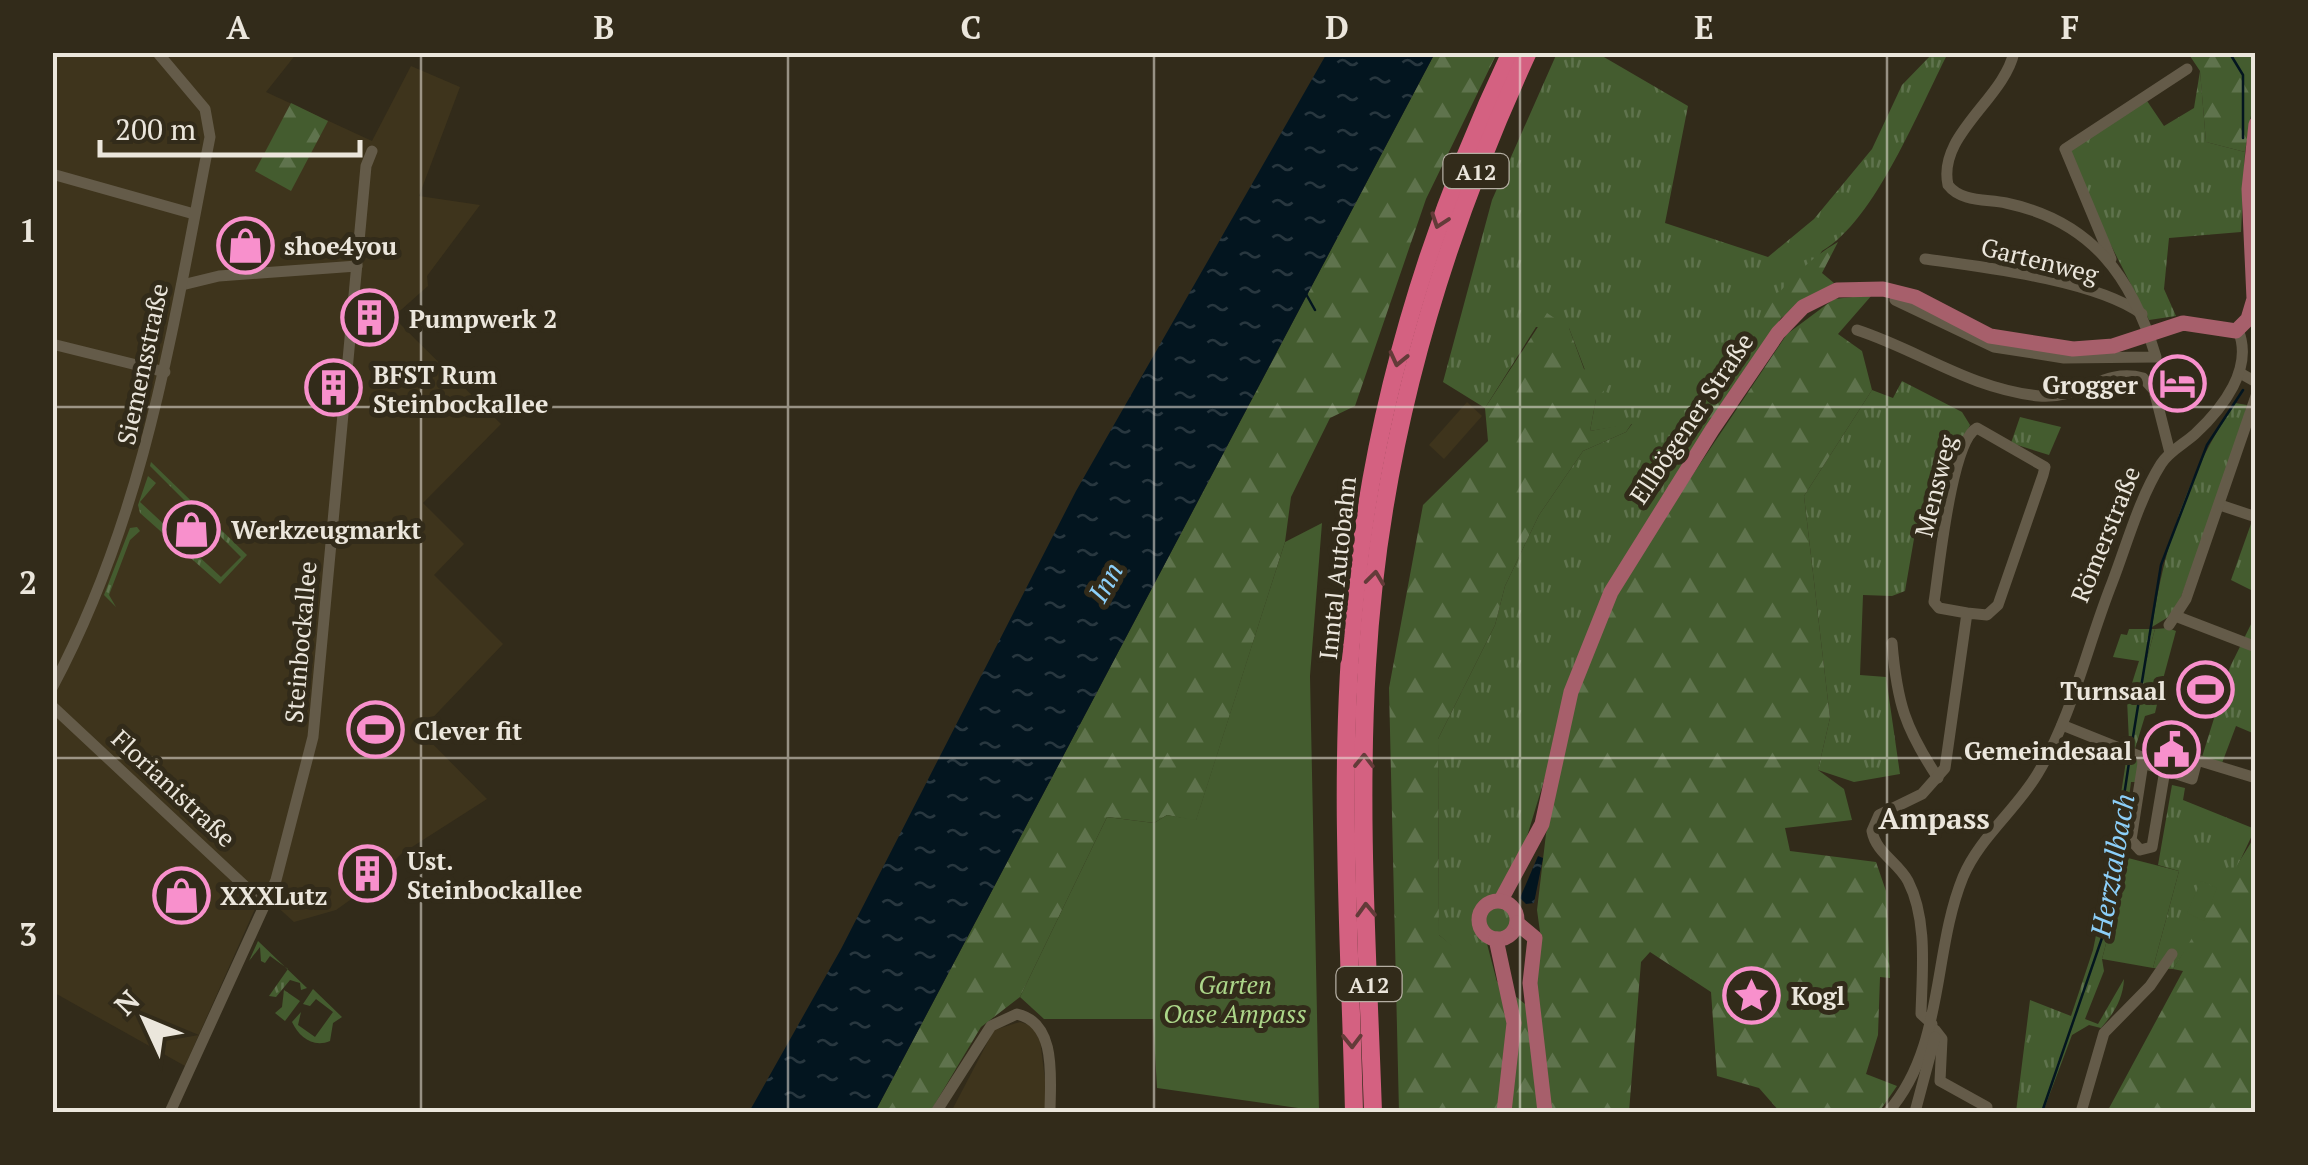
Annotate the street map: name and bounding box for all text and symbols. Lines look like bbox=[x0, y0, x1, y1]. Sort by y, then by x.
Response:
text: A bbox=[226, 6, 250, 48]
text: B bbox=[594, 6, 614, 48]
text: C bbox=[961, 6, 981, 48]
text: D bbox=[1325, 6, 1349, 48]
text: E bbox=[1694, 6, 1714, 48]
text: F bbox=[2061, 6, 2079, 48]
scale bar bbox=[100, 95, 360, 157]
text: 200 m bbox=[115, 109, 196, 149]
road number: A12 bbox=[1444, 154, 1508, 188]
text: 1 bbox=[19, 209, 37, 251]
one-way arrow bbox=[1431, 212, 1451, 229]
shop icon: shoe4you bbox=[215, 215, 275, 275]
place label: shoe4you bbox=[284, 229, 397, 262]
street label: Gartenweg bbox=[1978, 230, 2103, 291]
street label: Siemensstraße bbox=[109, 280, 175, 448]
building icon: Pumpwerk 2 bbox=[340, 288, 400, 348]
place label: Pumpwerk 2 bbox=[409, 302, 557, 335]
street label: Ellbögener Straße bbox=[1622, 326, 1760, 510]
one-way arrow bbox=[1389, 350, 1410, 367]
hotel icon: Grogger bbox=[2147, 354, 2207, 414]
building icon: BFST Rum Steinbockallee bbox=[304, 358, 364, 418]
place label: BFST Rum Steinbockallee bbox=[373, 358, 548, 420]
place label: Grogger bbox=[2042, 368, 2138, 401]
street label: Mensweg bbox=[1906, 431, 1964, 540]
street label: Römerstraße bbox=[2063, 461, 2147, 607]
street label: Inntal Autobahn bbox=[1311, 475, 1363, 661]
shop icon: Werkzeugmarkt bbox=[162, 499, 222, 559]
place label: Werkzeugmarkt bbox=[231, 513, 421, 546]
water label: Inn bbox=[1079, 555, 1131, 610]
street label: Steinbockallee bbox=[276, 560, 324, 724]
text: 2 bbox=[19, 561, 37, 603]
one-way arrow bbox=[1364, 569, 1385, 585]
sports icon: Turnsaal bbox=[2175, 660, 2235, 720]
place label: Turnsaal bbox=[2060, 674, 2166, 707]
sports icon: Clever fit bbox=[345, 700, 405, 760]
place label: Clever fit bbox=[414, 714, 522, 747]
public building icon: Gemeindesaal bbox=[2141, 720, 2201, 780]
street label: Florianistraße bbox=[105, 722, 243, 854]
place label: Gemeindesaal bbox=[1964, 734, 2132, 767]
one-way arrow bbox=[1354, 752, 1375, 768]
water label: Herztalbach bbox=[2081, 790, 2143, 941]
district label: Ampass bbox=[1878, 798, 1990, 838]
building icon: Ust. Steinbockallee bbox=[338, 844, 398, 904]
place label: Ust. Steinbockallee bbox=[407, 844, 582, 906]
shop icon: XXXLutz bbox=[151, 865, 211, 925]
place label: XXXLutz bbox=[220, 879, 327, 912]
one-way arrow bbox=[1356, 902, 1377, 918]
text: 3 bbox=[19, 913, 37, 955]
place icon: Kogl bbox=[1722, 965, 1782, 1025]
road number: A12 bbox=[1336, 967, 1402, 1001]
park label: Garten Oase Ampass bbox=[1163, 968, 1307, 1030]
north arrow bbox=[95, 970, 195, 1070]
place label: Kogl bbox=[1791, 979, 1845, 1012]
text: N bbox=[106, 982, 147, 1023]
one-way arrow bbox=[1342, 1033, 1363, 1049]

